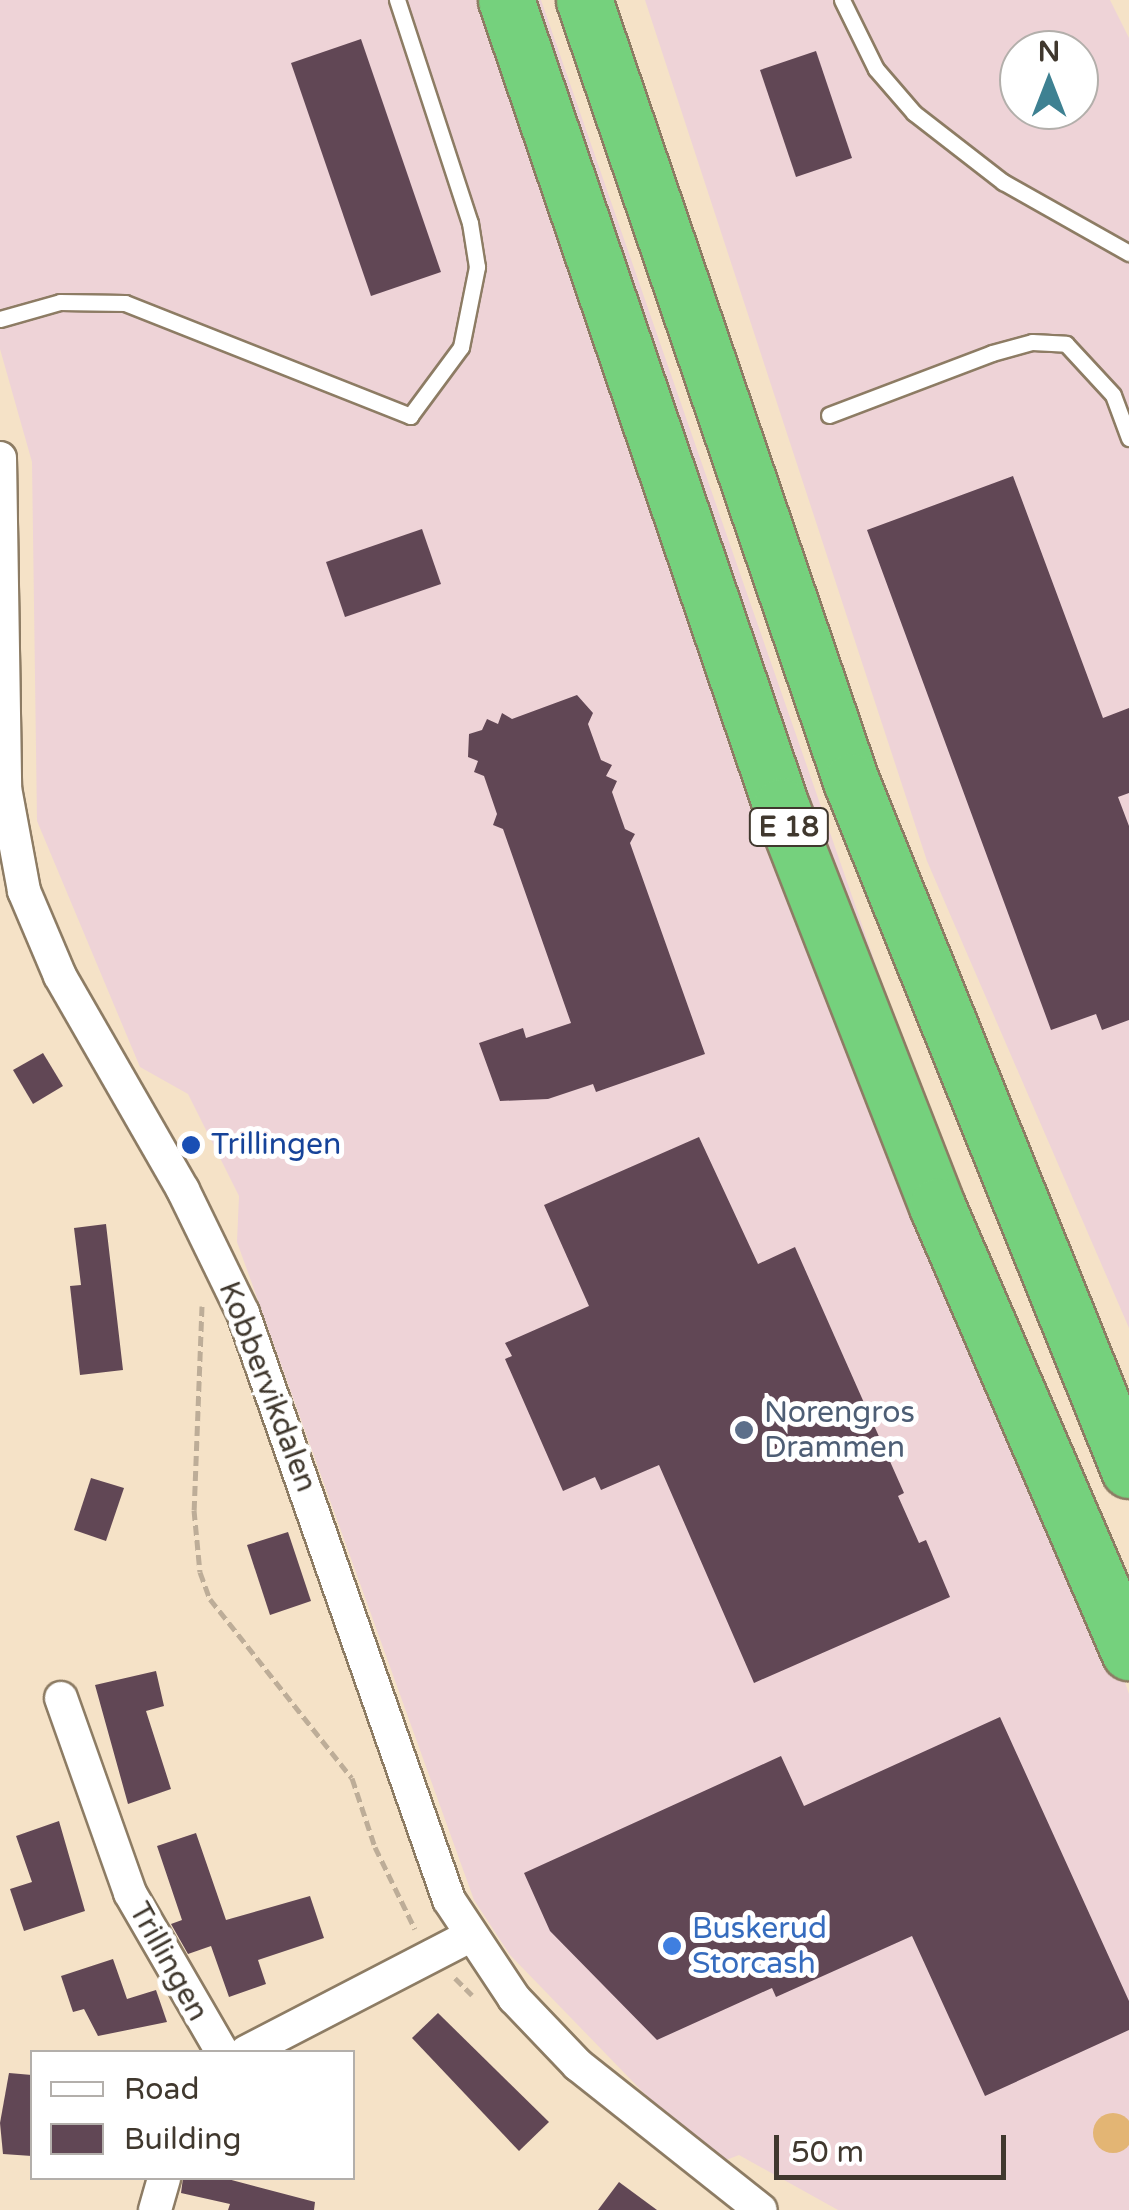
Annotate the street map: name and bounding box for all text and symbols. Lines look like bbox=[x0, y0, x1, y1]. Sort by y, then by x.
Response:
north arrow bbox=[999, 30, 1099, 130]
text: N bbox=[1038, 35, 1060, 69]
road number: E 18 bbox=[746, 804, 832, 850]
place label: Trillingen bbox=[211, 1127, 341, 1163]
marker: Trillingen bbox=[180, 1134, 202, 1156]
street label: Kobbervikdalen bbox=[210, 1277, 324, 1497]
place label: Norengros Drammen bbox=[764, 1395, 915, 1466]
marker: Norengros Drammen bbox=[733, 1419, 755, 1441]
street label: Trillingen bbox=[121, 1896, 215, 2028]
place label: Buskerud Storcash bbox=[692, 1911, 827, 1982]
marker: Buskerud Storcash bbox=[661, 1935, 683, 1957]
legend bbox=[30, 2050, 355, 2180]
text: Road bbox=[124, 2071, 199, 2108]
scale bar bbox=[779, 2115, 1012, 2177]
text: Building bbox=[124, 2121, 241, 2158]
text: 50 m bbox=[791, 2134, 864, 2171]

